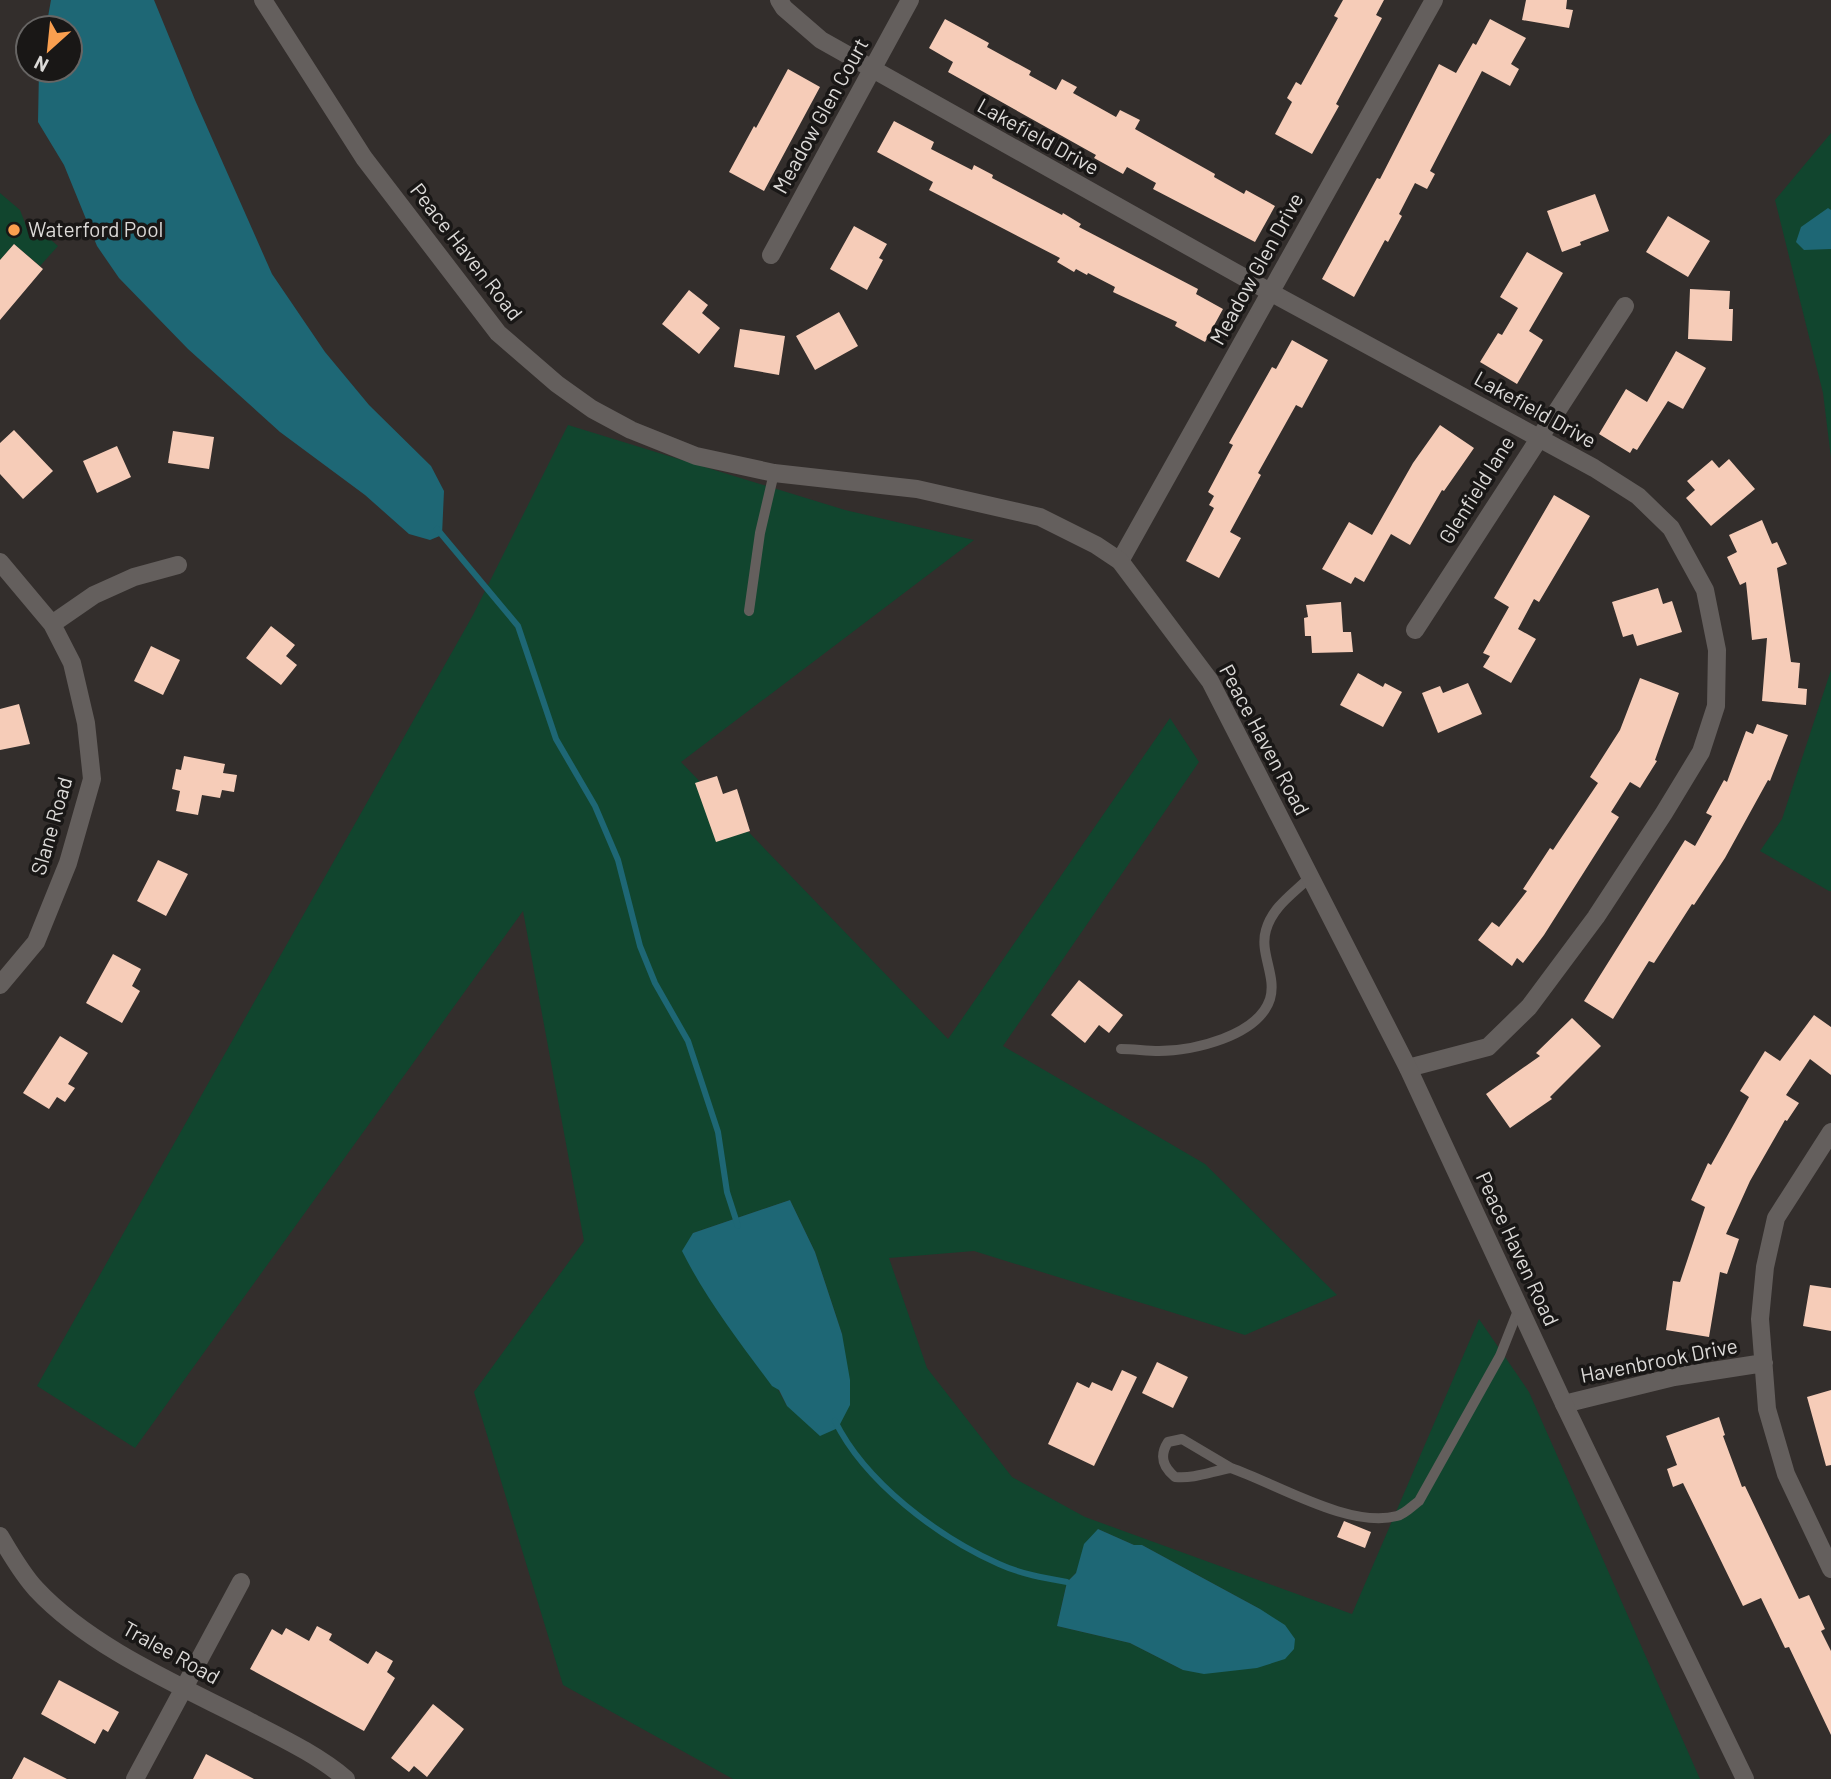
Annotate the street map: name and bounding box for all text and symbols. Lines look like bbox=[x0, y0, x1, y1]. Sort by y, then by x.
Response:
north arrow bbox=[14, 14, 84, 84]
street label: Meadow Glen Court bbox=[767, 33, 873, 197]
text: N bbox=[30, 51, 52, 78]
street label: Lakefield Drive bbox=[973, 92, 1104, 179]
street label: Peace Haven Road bbox=[406, 177, 529, 325]
street label: Meadow Glen Drive bbox=[1204, 188, 1308, 349]
place label: Waterford Pool bbox=[28, 216, 163, 241]
marker: Waterford Pool bbox=[6, 222, 22, 238]
street label: Lakefield Drive bbox=[1470, 365, 1601, 452]
street label: Glenfield lane bbox=[1433, 431, 1519, 548]
street label: Peace Haven Road bbox=[1215, 660, 1316, 819]
street label: Slane Road bbox=[25, 774, 76, 877]
street label: Peace Haven Road bbox=[1472, 1167, 1565, 1329]
street label: Havenbrook Drive bbox=[1578, 1332, 1740, 1387]
street label: Tralee Road bbox=[119, 1615, 225, 1689]

